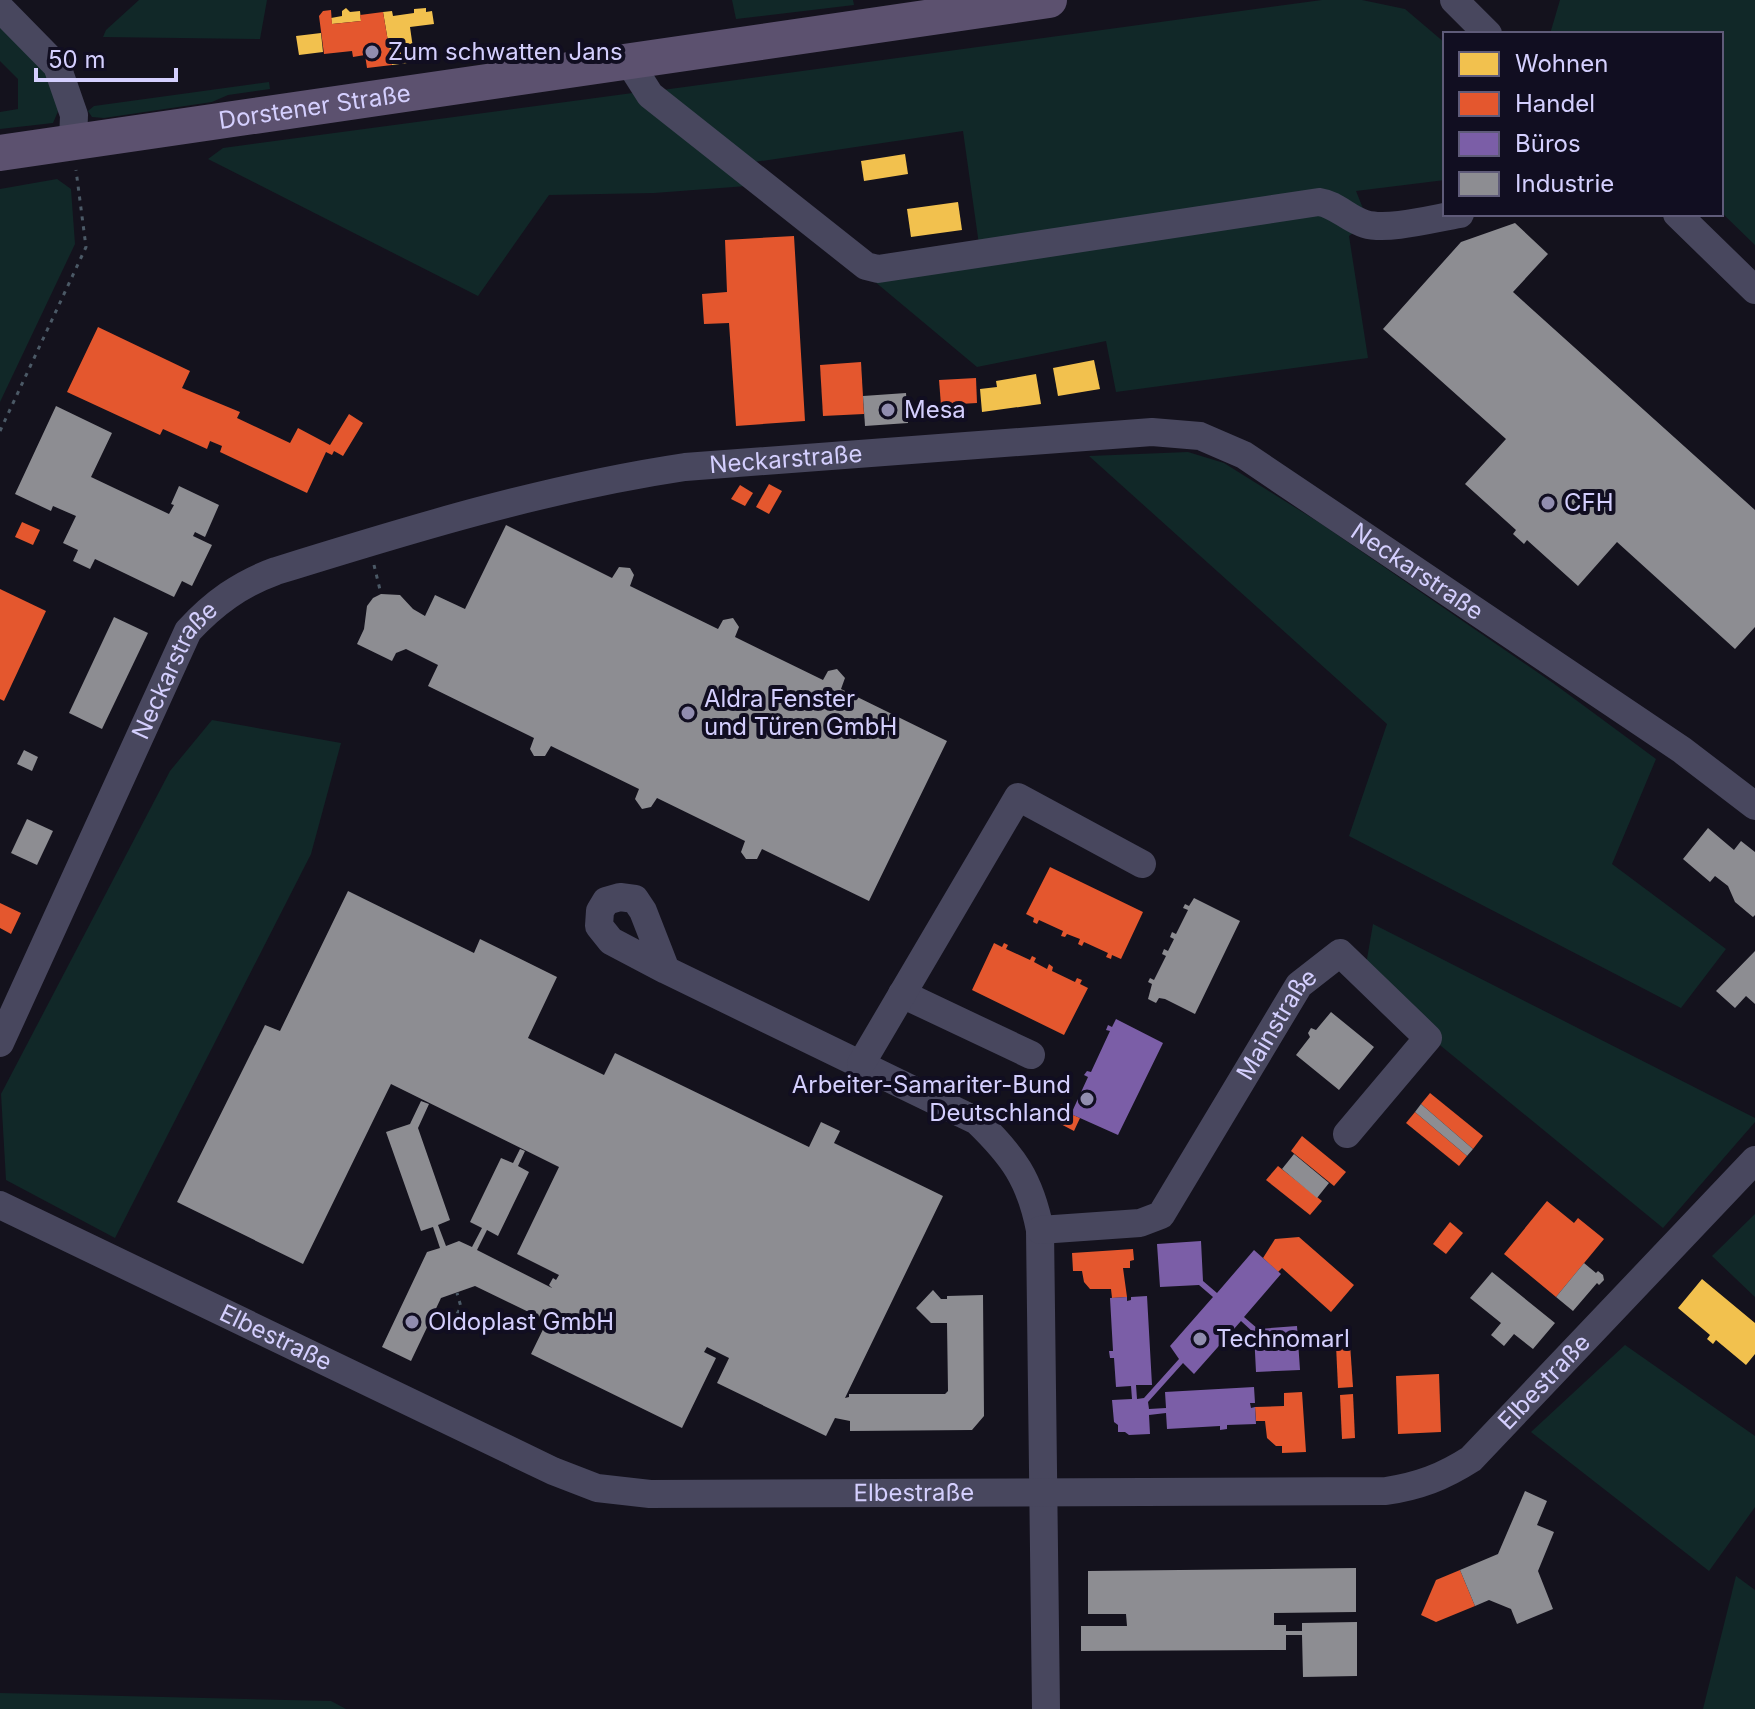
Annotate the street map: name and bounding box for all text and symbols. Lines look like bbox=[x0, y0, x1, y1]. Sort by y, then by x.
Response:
scale bar bbox=[36, 32, 176, 82]
legend bbox=[1443, 32, 1723, 216]
place label: Zum schwatten Jans bbox=[388, 37, 623, 66]
marker: Zum schwatten Jans bbox=[363, 43, 381, 61]
text: 50 m bbox=[48, 45, 106, 74]
text: Wohnen bbox=[1515, 49, 1608, 78]
street label: Dorstener Straße bbox=[217, 78, 412, 135]
text: Handel bbox=[1515, 89, 1595, 118]
text: Büros bbox=[1515, 129, 1581, 158]
text: Industrie bbox=[1515, 169, 1614, 198]
place label: Mesa bbox=[904, 395, 966, 424]
marker: Mesa bbox=[879, 401, 897, 419]
street label: Neckarstraße bbox=[708, 439, 863, 479]
place label: CFH bbox=[1564, 488, 1614, 517]
marker: CFH bbox=[1539, 494, 1557, 512]
street label: Neckarstraße bbox=[1346, 516, 1489, 626]
street label: Neckarstraße bbox=[126, 595, 223, 744]
place label: Aldra Fenster und Türen GmbH bbox=[704, 684, 897, 741]
marker: Aldra Fenster und Türen GmbH bbox=[679, 704, 697, 722]
street label: Mainstraße bbox=[1230, 962, 1322, 1085]
place label: Arbeiter-Samariter-Bund Deutschland bbox=[792, 1070, 1071, 1127]
marker: Arbeiter-Samariter-Bund Deutschland bbox=[1078, 1090, 1096, 1108]
street label: Elbestraße bbox=[215, 1298, 337, 1376]
place label: Oldoplast GmbH bbox=[428, 1307, 614, 1336]
marker: Oldoplast GmbH bbox=[403, 1313, 421, 1331]
place label: Technomarl bbox=[1216, 1324, 1350, 1353]
street label: Elbestraße bbox=[1492, 1328, 1596, 1435]
marker: Technomarl bbox=[1191, 1330, 1209, 1348]
street label: Elbestraße bbox=[853, 1478, 974, 1507]

